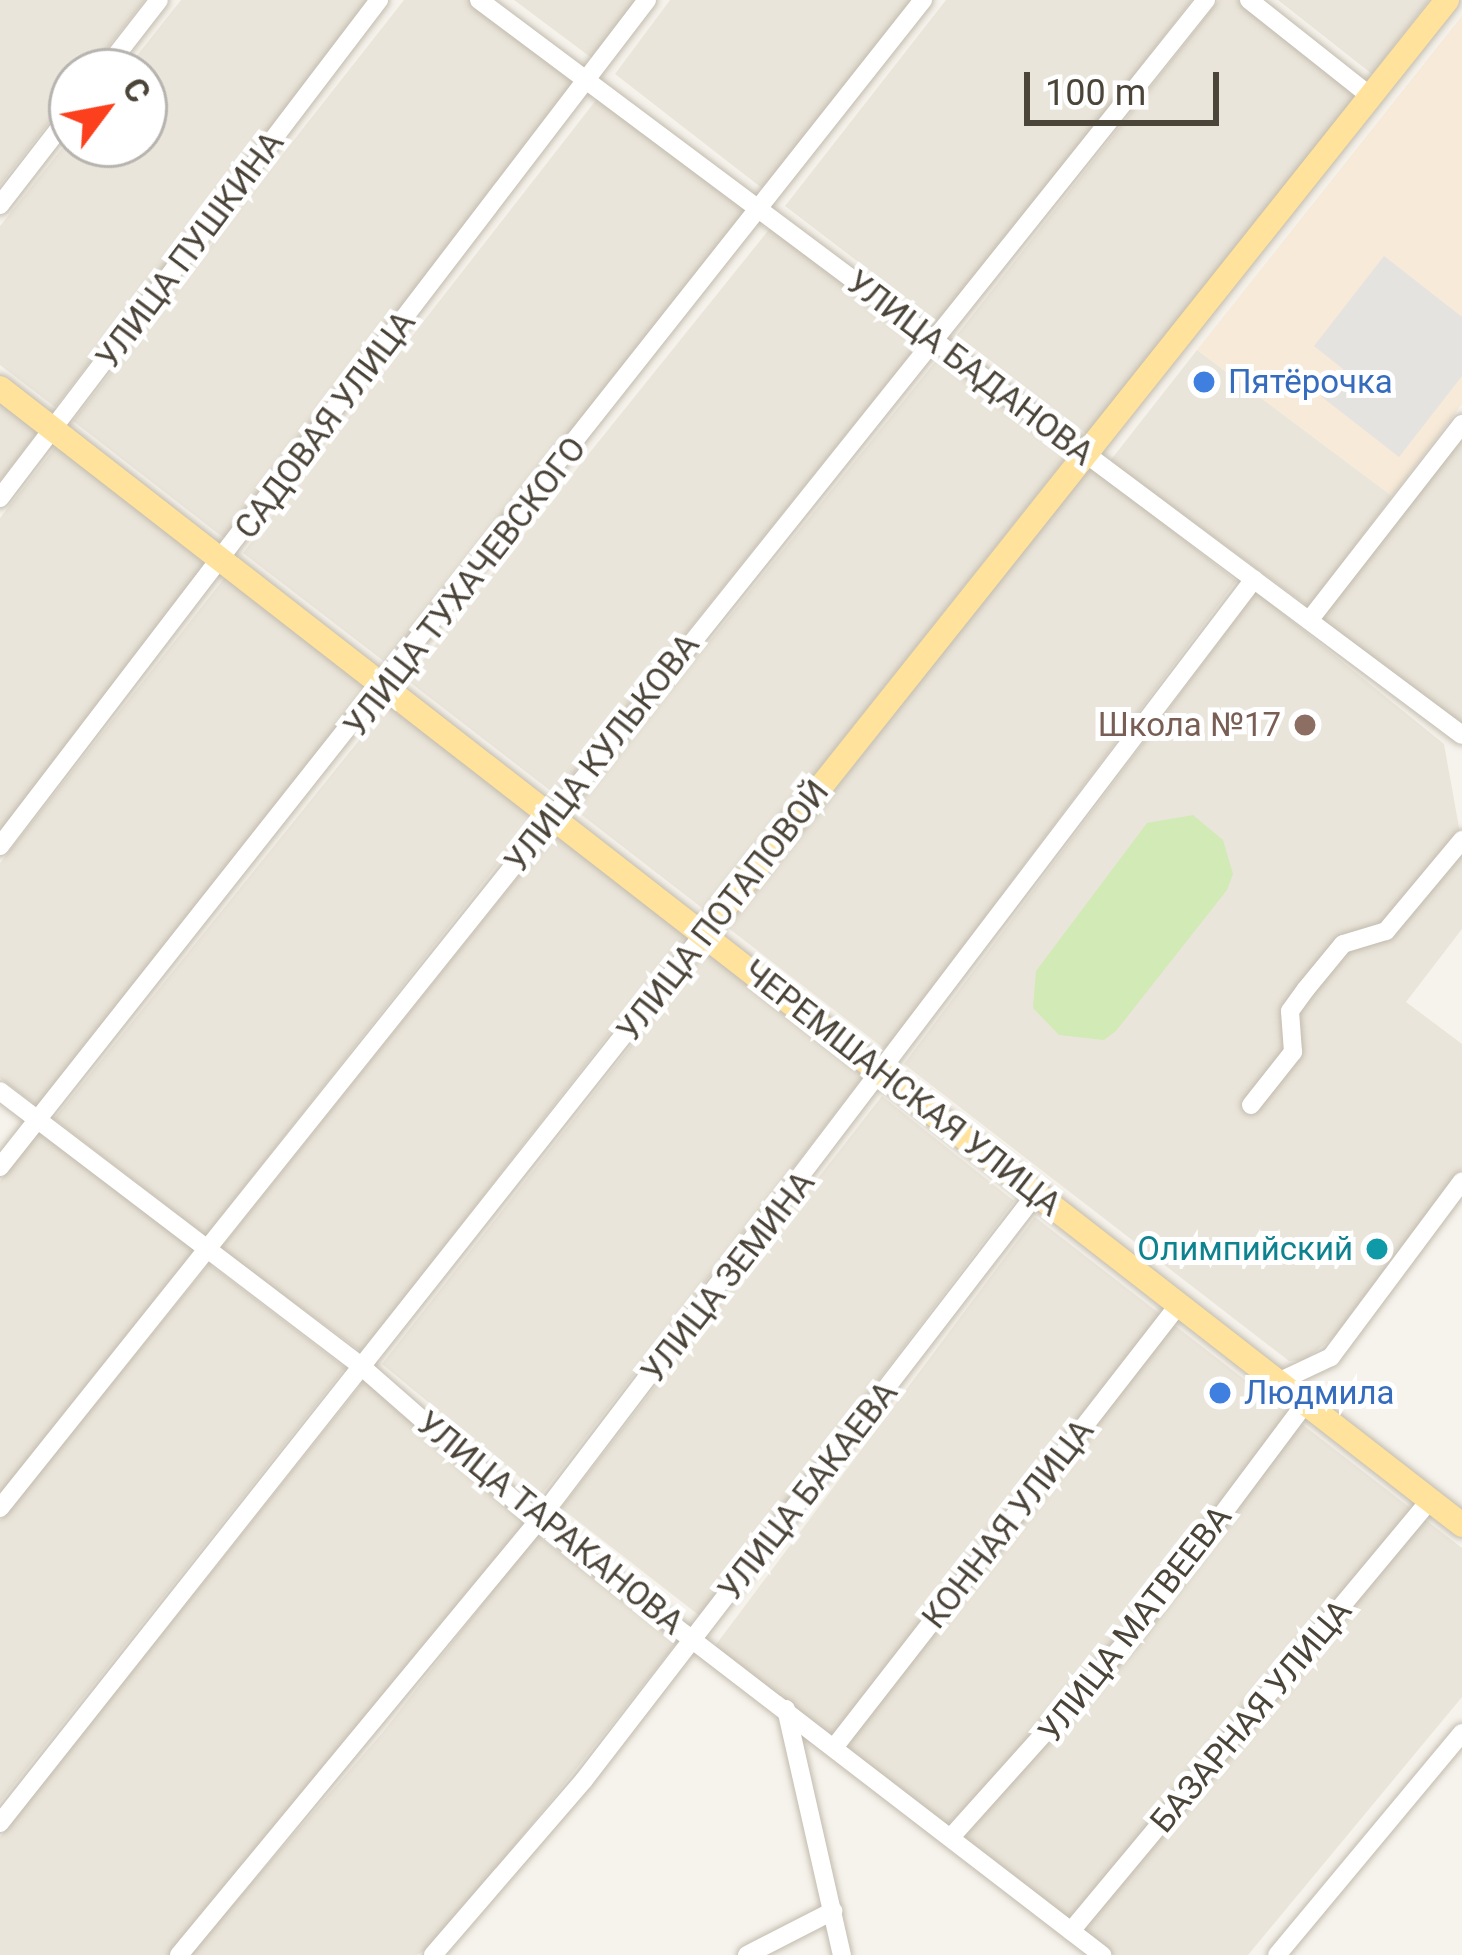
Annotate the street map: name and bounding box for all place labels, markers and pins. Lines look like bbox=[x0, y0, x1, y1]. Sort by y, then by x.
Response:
place label: Пятёрочка bbox=[1228, 362, 1393, 402]
marker: Пятёрочка bbox=[1191, 369, 1217, 395]
place label: Школа №17 bbox=[1098, 705, 1281, 745]
marker: Школа №17 bbox=[1292, 712, 1318, 738]
place label: Олимпийский bbox=[1137, 1229, 1353, 1269]
marker: Олимпийский bbox=[1364, 1236, 1390, 1262]
place label: Людмила bbox=[1244, 1373, 1394, 1413]
marker: Людмила bbox=[1207, 1380, 1233, 1406]

